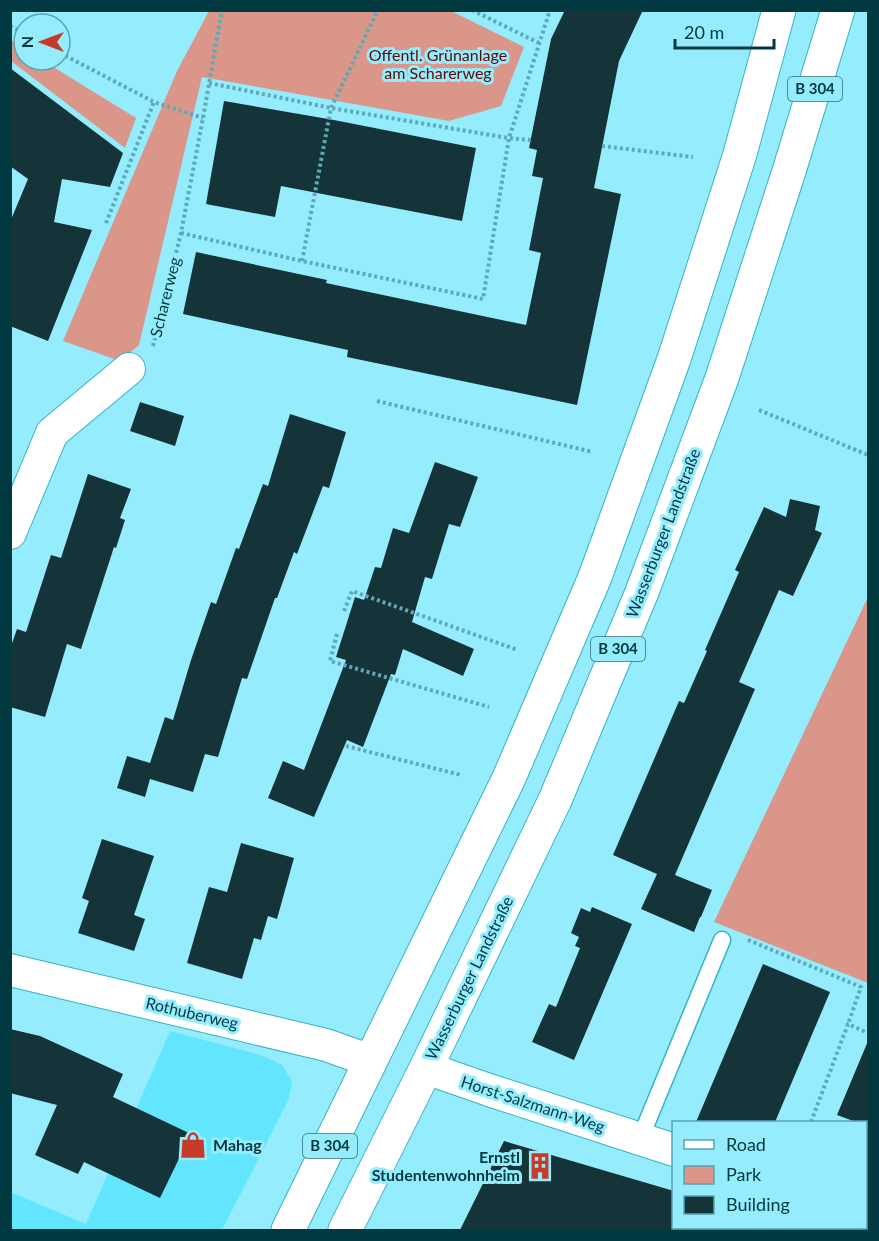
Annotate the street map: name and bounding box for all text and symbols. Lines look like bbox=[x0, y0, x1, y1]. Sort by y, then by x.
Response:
north arrow bbox=[12, 12, 72, 72]
scale bar bbox=[675, 12, 774, 50]
text: 20 m bbox=[684, 21, 724, 43]
text: N bbox=[17, 36, 36, 48]
park label: Offentl. Grünanlage am Scharerweg bbox=[369, 45, 507, 82]
road number: B 304 bbox=[788, 77, 842, 101]
street label: Scharerweg bbox=[145, 255, 184, 339]
street label: Wasserburger Landstraße bbox=[621, 446, 704, 620]
road number: B 304 bbox=[591, 637, 645, 661]
street label: Wasserburger Landstraße bbox=[421, 893, 516, 1063]
street label: Rothuberweg bbox=[144, 993, 240, 1032]
street label: Horst-Salzmann-Weg bbox=[459, 1071, 607, 1136]
legend bbox=[672, 1121, 867, 1229]
shop icon: Mahag bbox=[178, 1130, 208, 1160]
text: Road bbox=[726, 1133, 766, 1155]
road number: B 304 bbox=[303, 1134, 357, 1158]
place label: Mahag bbox=[213, 1135, 262, 1154]
place label: Ernstl Studentenwohnheim bbox=[372, 1147, 520, 1184]
building icon: Ernstl Studentenwohnheim bbox=[525, 1151, 555, 1181]
text: Park bbox=[726, 1163, 762, 1185]
text: Building bbox=[726, 1193, 790, 1215]

